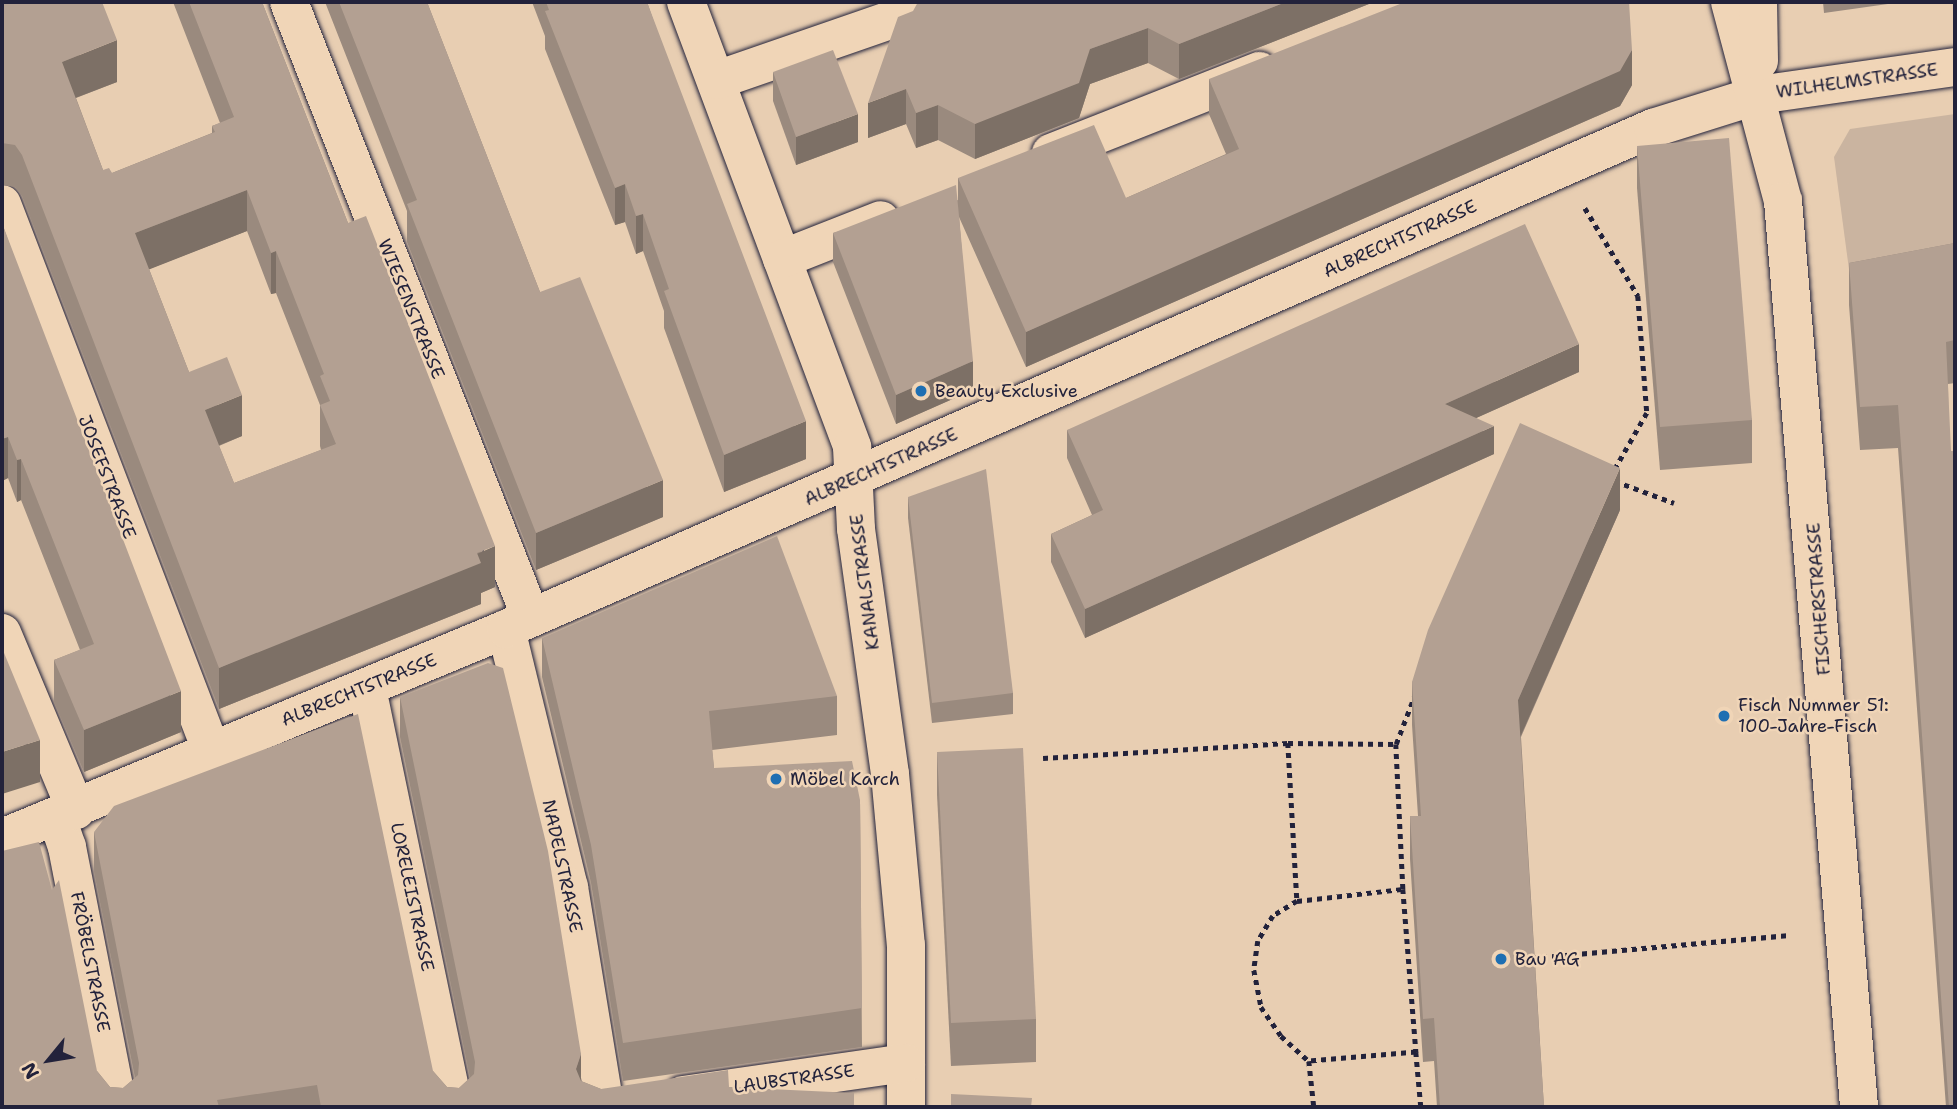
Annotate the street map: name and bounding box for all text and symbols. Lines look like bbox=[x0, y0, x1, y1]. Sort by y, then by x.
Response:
street label: WILHELMSTRASSE bbox=[1775, 59, 1939, 103]
street label: ALBRECHTSTRASSE bbox=[1320, 195, 1480, 283]
street label: WIESENSTRASSE bbox=[373, 236, 449, 382]
place label: Beauty Exclusive bbox=[935, 380, 1078, 402]
marker: Beauty Exclusive bbox=[913, 383, 929, 399]
street label: JOSEFSTRASSE bbox=[74, 412, 140, 542]
street label: ALBRECHTSTRASSE bbox=[801, 423, 961, 511]
street label: KANALSTRASSE bbox=[846, 513, 884, 651]
street label: FISCHERSTRASSE bbox=[1803, 522, 1835, 676]
street label: ALBRECHTSTRASSE bbox=[278, 649, 440, 731]
place label: Fisch Nummer 51: 100-Jahre-Fisch bbox=[1738, 695, 1889, 738]
marker: Fisch Nummer 51: 100-Jahre-Fisch bbox=[1716, 708, 1732, 724]
place label: Möbel Karch bbox=[790, 768, 900, 790]
marker: Möbel Karch bbox=[768, 771, 784, 787]
street label: NADELSTRASSE bbox=[537, 798, 587, 934]
street label: LORELEISTRASSE bbox=[386, 821, 438, 973]
street label: FRÖBELSTRASSE bbox=[66, 890, 114, 1034]
place label: Bau AG bbox=[1515, 948, 1580, 970]
marker: Bau AG bbox=[1493, 951, 1509, 967]
north arrow bbox=[14, 1025, 84, 1095]
text: N bbox=[16, 1058, 45, 1084]
street label: LAUBSTRASSE bbox=[732, 1060, 856, 1098]

